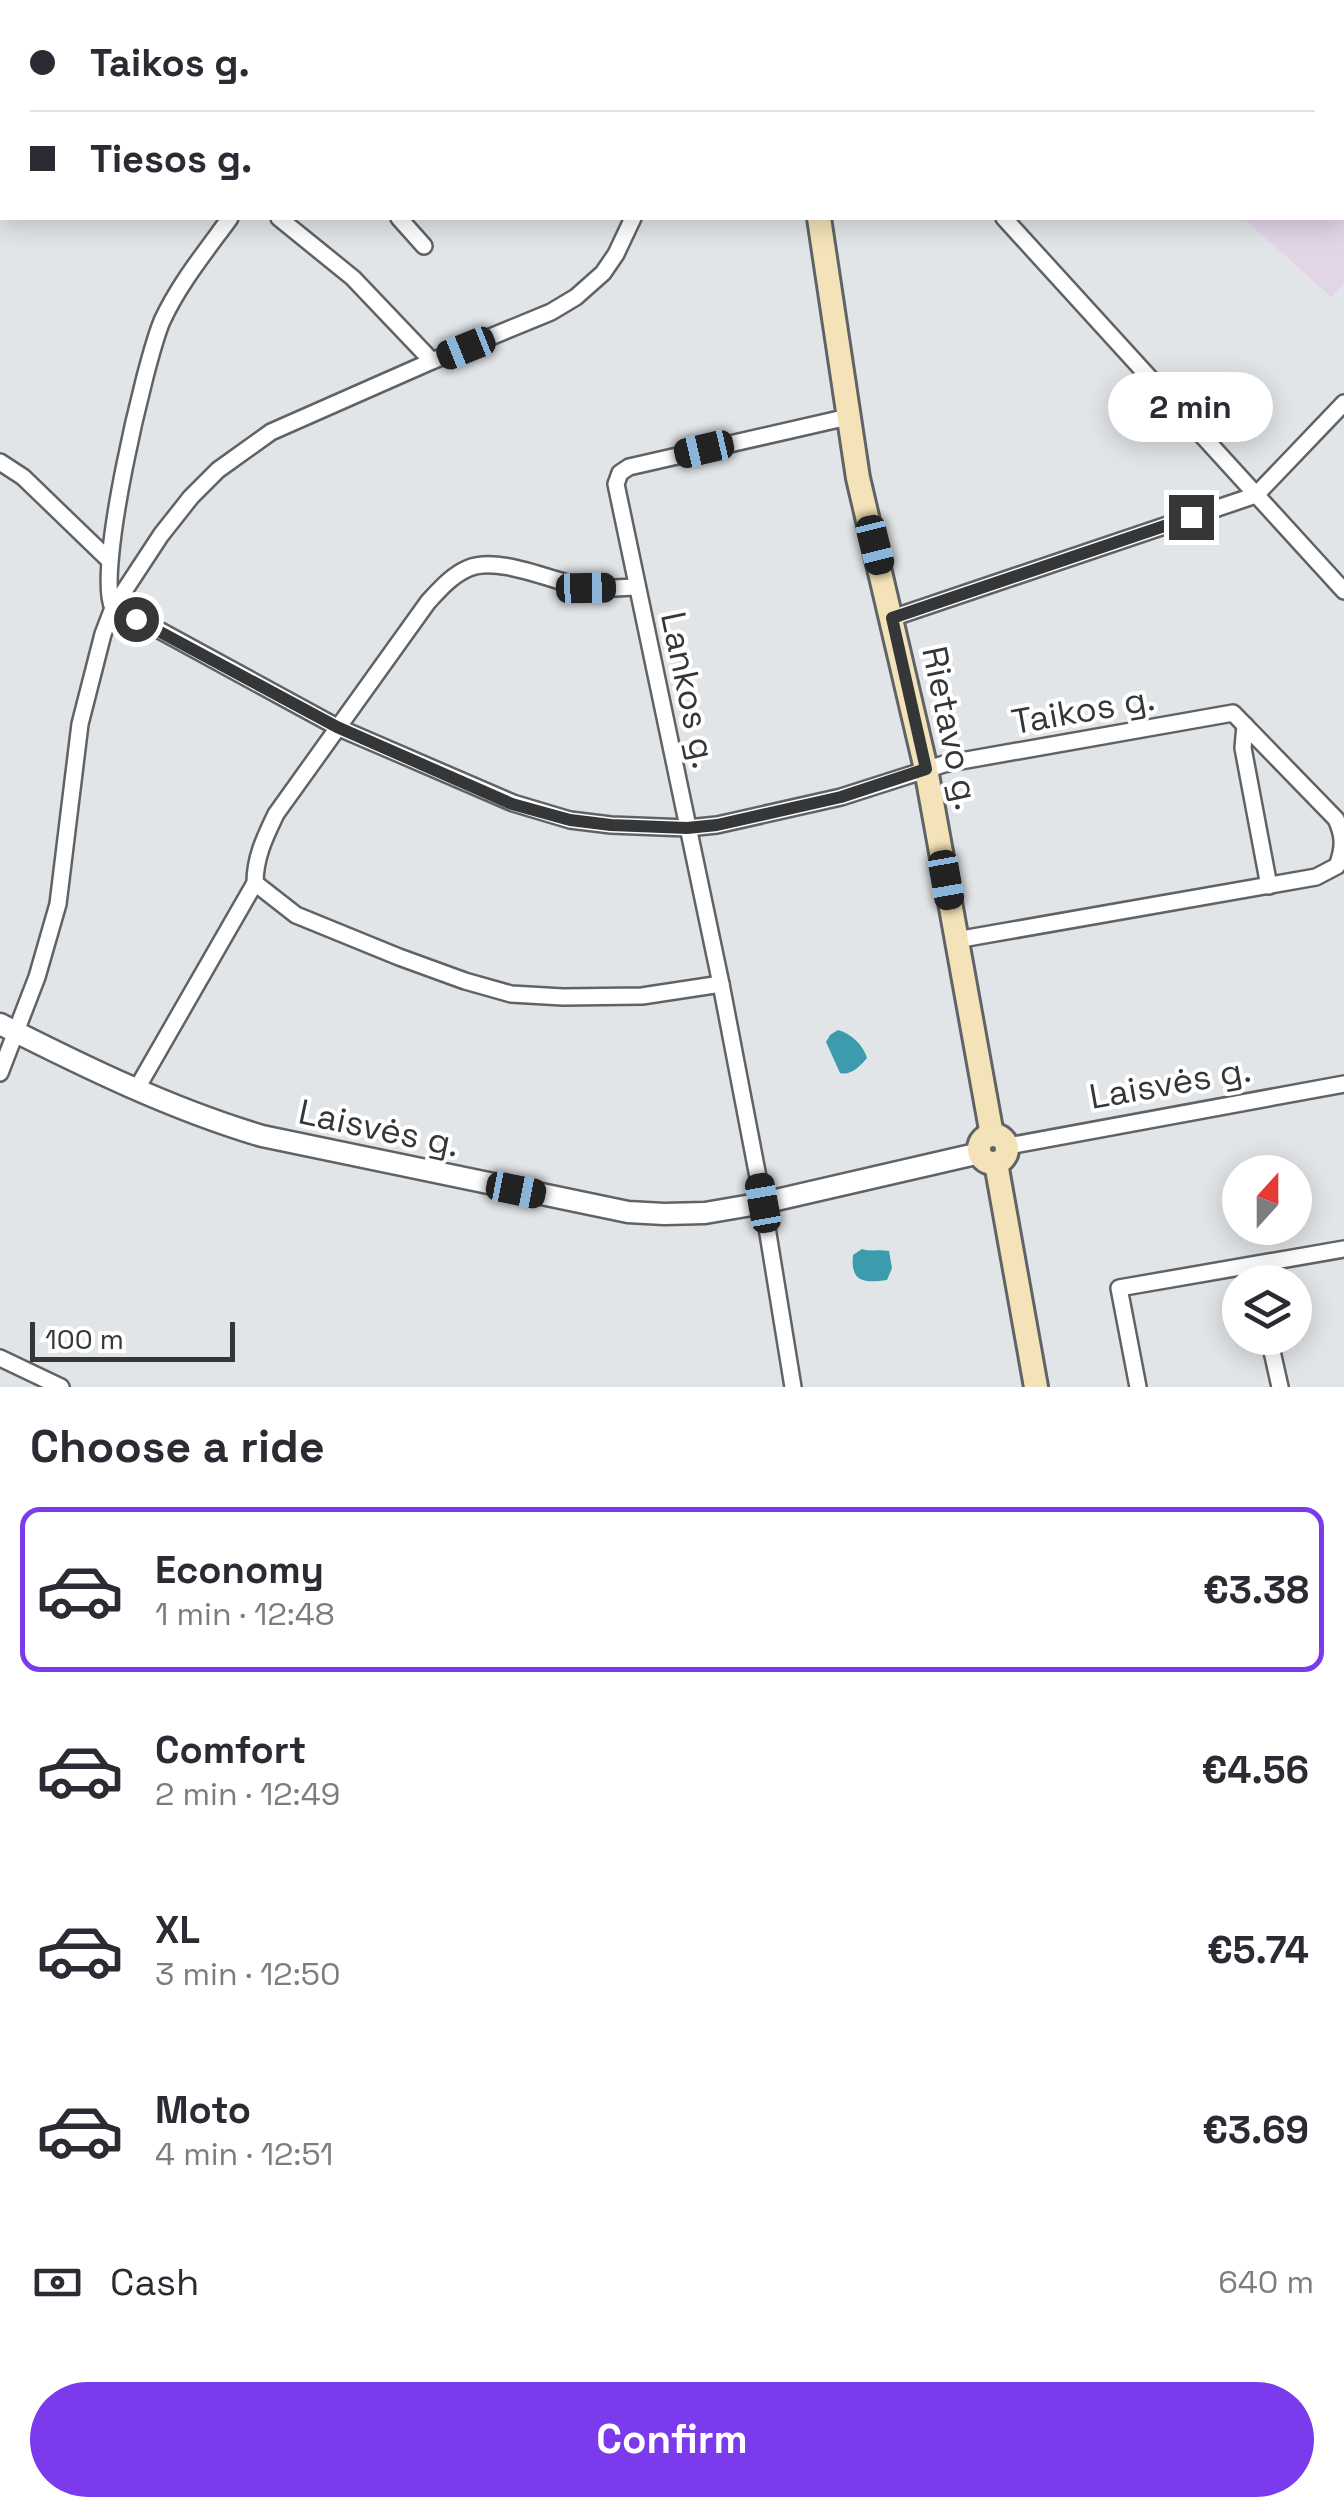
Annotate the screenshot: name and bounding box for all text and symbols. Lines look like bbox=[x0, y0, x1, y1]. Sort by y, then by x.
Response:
text: Taikos g. bbox=[90, 39, 250, 87]
text: Tiesos g. bbox=[90, 135, 252, 183]
car bbox=[433, 323, 499, 373]
callout: 2 min bbox=[1108, 372, 1274, 442]
text: 2 min bbox=[1149, 387, 1232, 427]
car bbox=[671, 428, 737, 470]
route end bbox=[1169, 495, 1214, 540]
car bbox=[853, 512, 897, 578]
car bbox=[556, 572, 616, 604]
route start bbox=[114, 597, 159, 642]
street label: Lankos g. bbox=[651, 608, 727, 772]
street label: Rietavo g. bbox=[912, 642, 990, 814]
street label: Taikos g. bbox=[1008, 676, 1158, 744]
car bbox=[926, 848, 966, 912]
street label: Laisvės g. bbox=[1086, 1047, 1254, 1119]
street label: Laisvės g. bbox=[295, 1090, 463, 1166]
north arrow bbox=[1222, 1155, 1312, 1245]
map controls bbox=[1222, 1155, 1312, 1355]
car bbox=[484, 1170, 548, 1210]
car bbox=[743, 1171, 783, 1235]
button: layers bbox=[1222, 1265, 1312, 1355]
scale bar bbox=[30, 1317, 235, 1362]
text: 100 m bbox=[45, 1321, 124, 1357]
text: Choose a ride bbox=[30, 1418, 325, 1475]
icon: car bbox=[35, 1545, 125, 1635]
text: Economy bbox=[155, 1546, 324, 1594]
text: €3.38 bbox=[1203, 1566, 1309, 1614]
text: 1 min · 12:48 bbox=[155, 1594, 335, 1634]
icon: car bbox=[35, 1725, 125, 1815]
text: Comfort bbox=[155, 1726, 306, 1774]
text: €4.56 bbox=[1201, 1746, 1309, 1794]
text: 2 min · 12:49 bbox=[155, 1774, 340, 1814]
icon: car bbox=[35, 1905, 125, 1995]
text: XL bbox=[155, 1906, 200, 1954]
text: €5.74 bbox=[1207, 1926, 1309, 1974]
text: 3 min · 12:50 bbox=[155, 1954, 340, 1994]
icon: car bbox=[35, 2085, 125, 2175]
text: Moto bbox=[155, 2086, 251, 2134]
text: €3.69 bbox=[1202, 2106, 1309, 2154]
text: 4 min · 12:51 bbox=[155, 2134, 333, 2174]
icon: cash bbox=[30, 2255, 85, 2310]
text: Cash bbox=[110, 2258, 199, 2306]
text: 640 m bbox=[1218, 2262, 1314, 2302]
button: Confirm bbox=[30, 2382, 1314, 2497]

